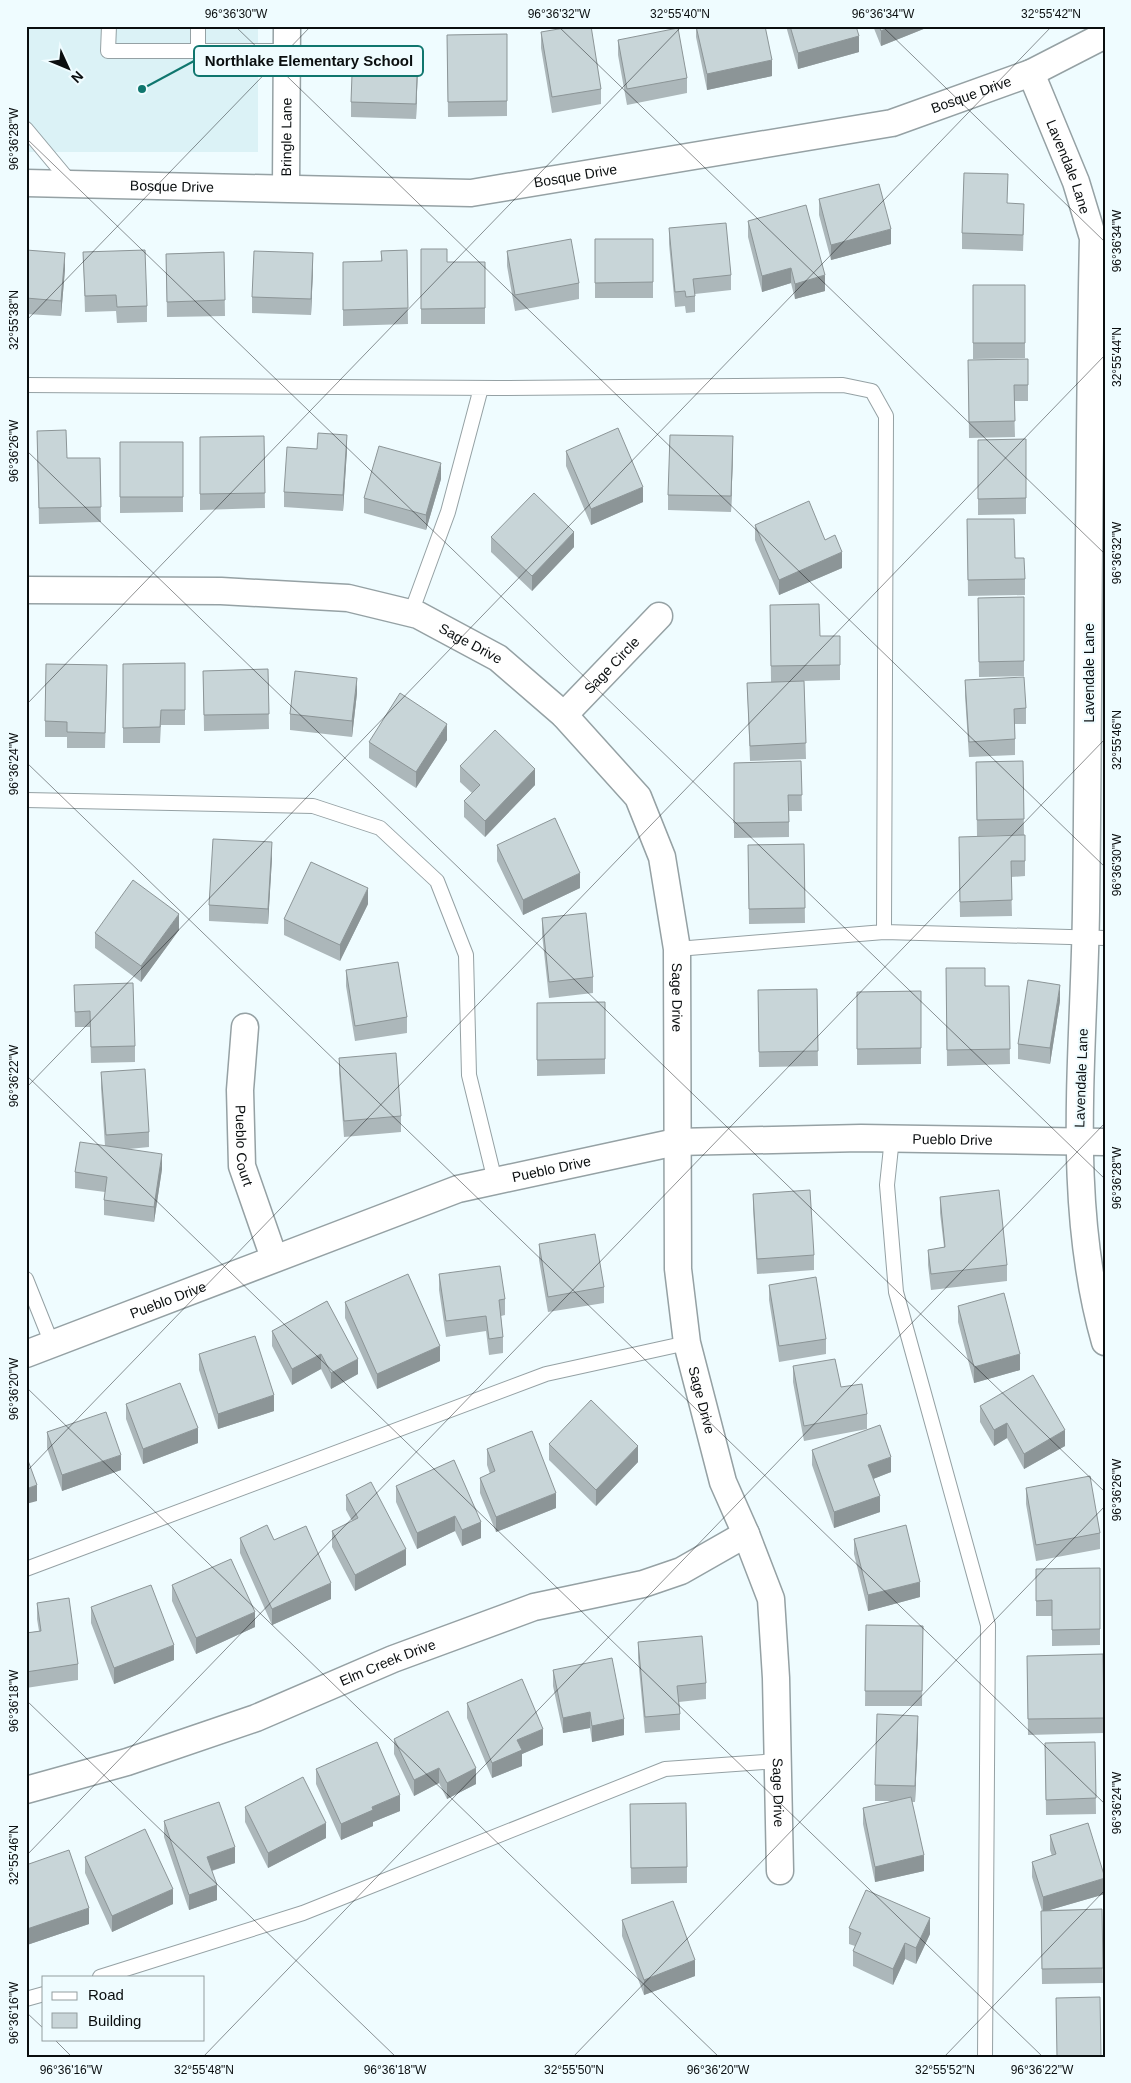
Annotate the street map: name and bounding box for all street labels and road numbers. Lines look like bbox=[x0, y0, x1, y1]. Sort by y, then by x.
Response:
street label: Bosque Drive bbox=[929, 73, 1014, 116]
street label: Bringle Lane bbox=[278, 97, 295, 176]
street label: Lavendale Lane bbox=[1043, 117, 1093, 216]
street label: Bosque Drive bbox=[533, 161, 618, 190]
street label: Bosque Drive bbox=[130, 177, 214, 195]
street label: Sage Drive bbox=[436, 620, 505, 667]
street label: Lavendale Lane bbox=[1081, 623, 1097, 723]
street label: Sage Circle bbox=[581, 633, 643, 697]
street label: Sage Drive bbox=[669, 963, 685, 1032]
street label: Lavendale Lane bbox=[1071, 1028, 1091, 1128]
street label: Pueblo Court bbox=[232, 1105, 256, 1188]
street label: Pueblo Drive bbox=[912, 1131, 993, 1148]
street label: Pueblo Drive bbox=[510, 1153, 593, 1185]
street label: Pueblo Drive bbox=[128, 1278, 209, 1322]
street label: Sage Drive bbox=[685, 1364, 718, 1436]
street label: Elm Creek Drive bbox=[337, 1636, 438, 1689]
street label: Sage Drive bbox=[770, 1758, 787, 1828]

